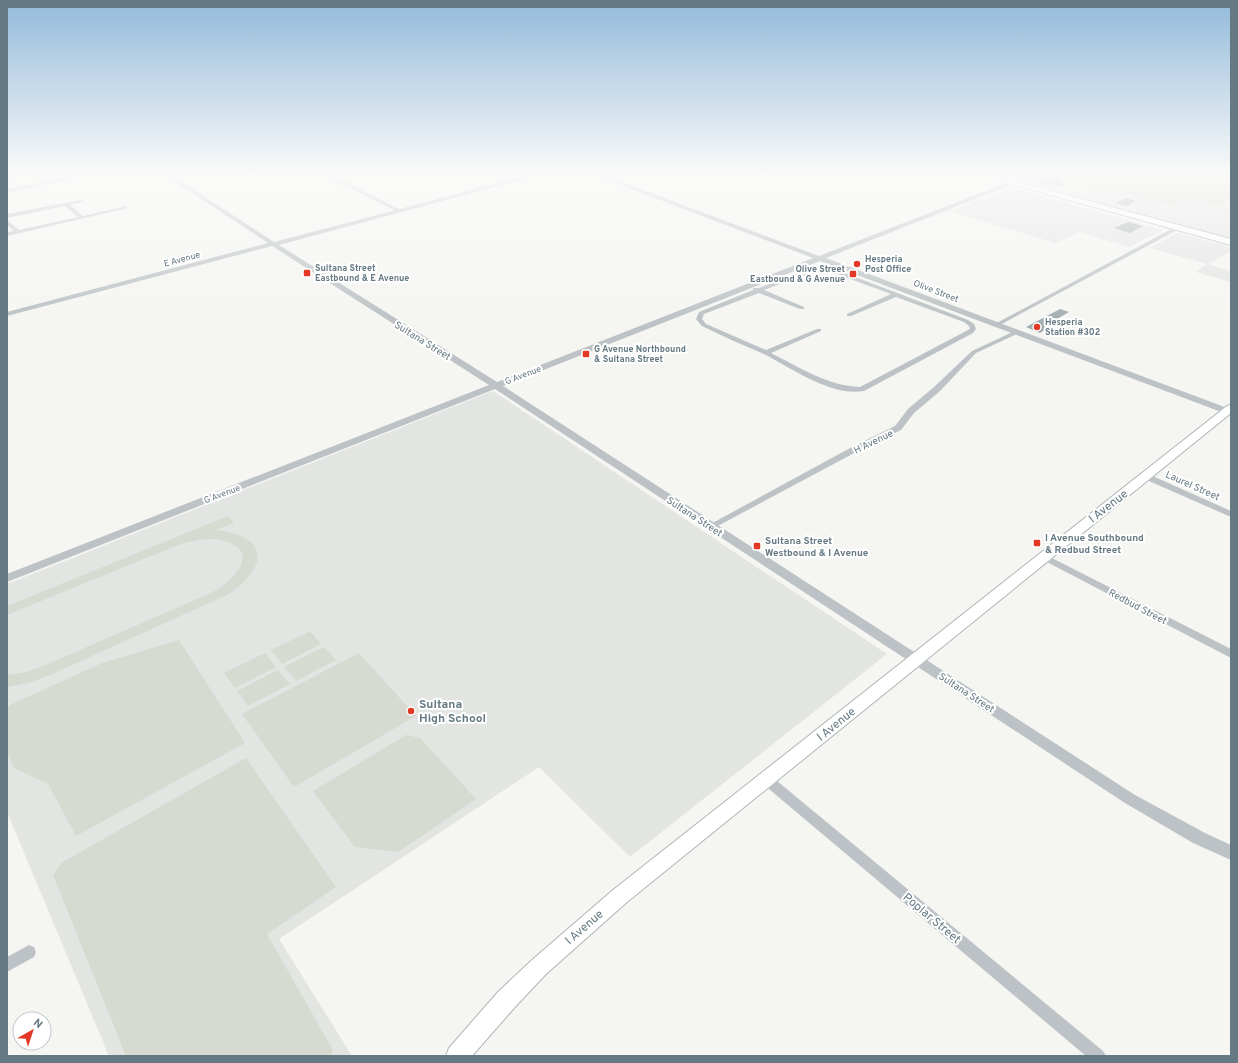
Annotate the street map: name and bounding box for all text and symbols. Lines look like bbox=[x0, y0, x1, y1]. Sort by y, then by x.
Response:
street label: E Avenue bbox=[163, 249, 202, 270]
place label: Hesperia Post Office bbox=[865, 254, 911, 275]
marker: Hesperia Post Office bbox=[852, 259, 862, 269]
place label: Sultana Street Eastbound & E Avenue bbox=[315, 263, 409, 284]
place label: Olive Street Eastbound & G Avenue bbox=[750, 264, 845, 285]
marker: Sultana Street Eastbound & E Avenue bbox=[302, 268, 312, 278]
marker: Olive Street Eastbound & G Avenue bbox=[848, 269, 858, 279]
street label: Olive Street bbox=[912, 278, 960, 305]
place label: Hesperia Station #302 bbox=[1045, 317, 1100, 338]
street label: Sultana Street bbox=[392, 319, 453, 364]
marker: Hesperia Station #302 bbox=[1032, 322, 1042, 332]
place label: G Avenue Northbound & Sultana Street bbox=[594, 344, 686, 365]
marker: G Avenue Northbound & Sultana Street bbox=[581, 349, 591, 359]
street label: G Avenue bbox=[503, 363, 543, 387]
street label: H Avenue bbox=[852, 427, 896, 457]
street label: Laurel Street bbox=[1163, 469, 1222, 504]
street label: G Avenue bbox=[202, 482, 242, 506]
street label: I Avenue bbox=[1086, 486, 1132, 527]
street label: Sultana Street bbox=[664, 494, 725, 540]
place label: I Avenue Southbound & Redbud Street bbox=[1045, 532, 1144, 557]
place label: Sultana Street Westbound & I Avenue bbox=[765, 535, 869, 560]
marker: I Avenue Southbound & Redbud Street bbox=[1032, 538, 1042, 548]
marker: Sultana Street Westbound & I Avenue bbox=[752, 541, 762, 551]
street label: Redbud Street bbox=[1106, 586, 1169, 628]
street label: Sultana Street bbox=[936, 670, 997, 716]
place label: Sultana High School bbox=[419, 697, 486, 727]
street label: I Avenue bbox=[814, 704, 859, 745]
marker: Sultana High School bbox=[406, 706, 416, 716]
street label: Poplar Street bbox=[899, 890, 964, 948]
street label: I Avenue bbox=[562, 907, 607, 949]
north arrow bbox=[12, 1011, 52, 1051]
text: N bbox=[30, 1016, 45, 1032]

